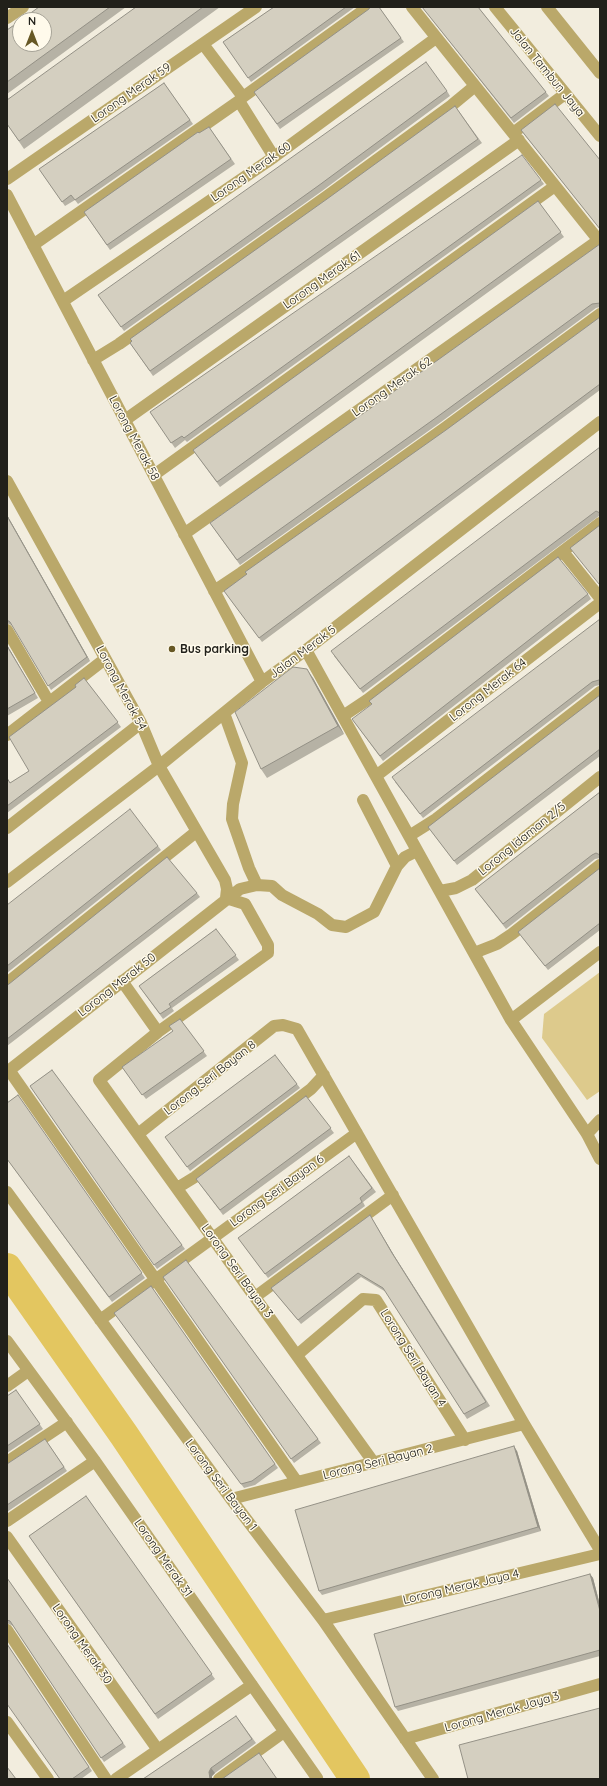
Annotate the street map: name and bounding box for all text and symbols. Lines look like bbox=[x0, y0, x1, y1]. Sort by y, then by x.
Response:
north arrow bbox=[12, 12, 52, 52]
text: N bbox=[28, 14, 36, 28]
street label: Jalan Tambun Jaya bbox=[506, 24, 588, 120]
street label: Lorong Merak 59 bbox=[88, 60, 174, 126]
street label: Lorong Merak 60 bbox=[208, 139, 294, 205]
street label: Lorong Merak 61 bbox=[280, 248, 364, 312]
street label: Lorong Merak 62 bbox=[349, 354, 435, 420]
street label: Lorong Merak 58 bbox=[106, 393, 162, 483]
street label: Jalan Merak 5 bbox=[267, 622, 339, 682]
place label: Bus parking bbox=[180, 642, 249, 656]
street label: Lorong Merak 54 bbox=[93, 643, 149, 733]
marker: Bus parking bbox=[167, 644, 177, 654]
street label: Lorong Merak 64 bbox=[447, 655, 529, 725]
street label: Lorong Idaman 2/5 bbox=[475, 799, 569, 879]
street label: Lorong Merak 50 bbox=[75, 950, 159, 1020]
street label: Lorong Seri Bayan 8 bbox=[161, 1038, 259, 1118]
street label: Lorong Seri Bayan 6 bbox=[227, 1152, 327, 1230]
street label: Lorong Seri Bayan 3 bbox=[198, 1221, 276, 1321]
street label: Lorong Seri Bayan 4 bbox=[377, 1306, 449, 1410]
street label: Lorong Seri Bayan 1 bbox=[182, 1436, 260, 1534]
street label: Lorong Seri Bayan 2 bbox=[321, 1441, 435, 1483]
street label: Lorong Merak 31 bbox=[131, 1516, 195, 1600]
street label: Lorong Merak Jaya 4 bbox=[401, 1567, 521, 1607]
street label: Lorong Merak 30 bbox=[49, 1601, 115, 1687]
street label: Lorong Merak Jaya 3 bbox=[443, 1689, 561, 1735]

